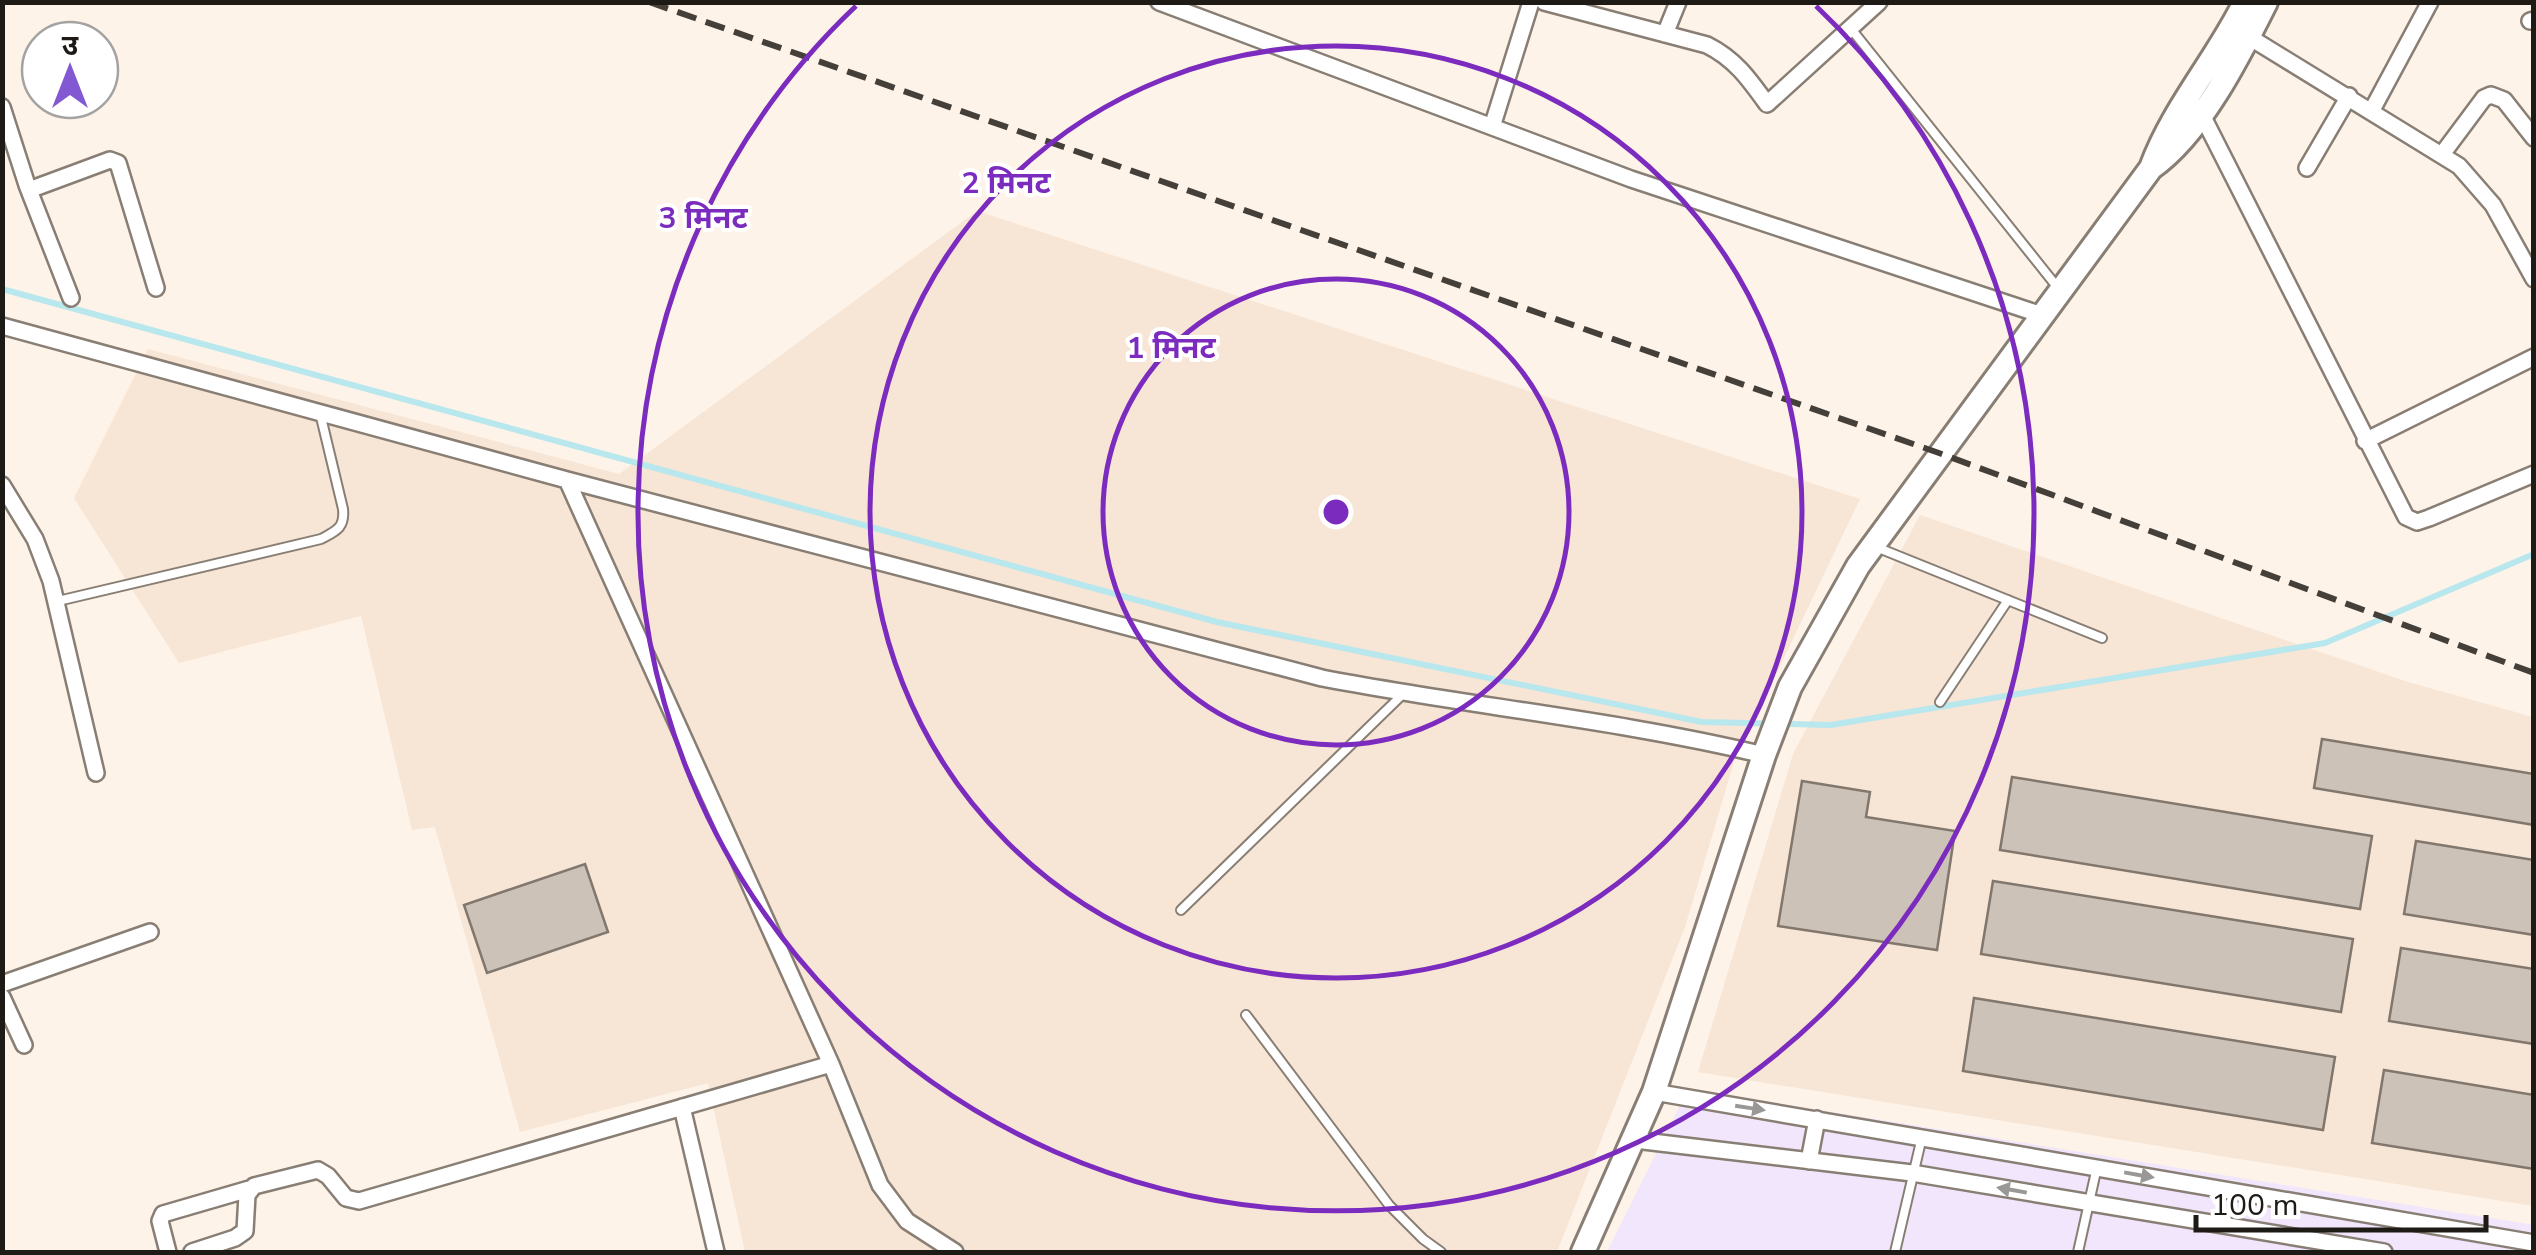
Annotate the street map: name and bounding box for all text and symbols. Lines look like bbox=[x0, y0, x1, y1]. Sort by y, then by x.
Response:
north arrow bbox=[20, 20, 120, 120]
text: उ bbox=[62, 27, 79, 65]
text: 2 मिनट bbox=[961, 163, 1051, 204]
text: 3 मिनट bbox=[658, 198, 748, 239]
text: 1 मिनट bbox=[1126, 328, 1216, 369]
centre of rings bbox=[1318, 494, 1354, 530]
one-way arrow bbox=[1735, 1100, 1766, 1116]
one-way arrow bbox=[2124, 1168, 2155, 1183]
scale bar bbox=[2196, 1170, 2486, 1232]
one-way arrow bbox=[1996, 1182, 2027, 1197]
text: 100 m bbox=[2211, 1185, 2298, 1226]

